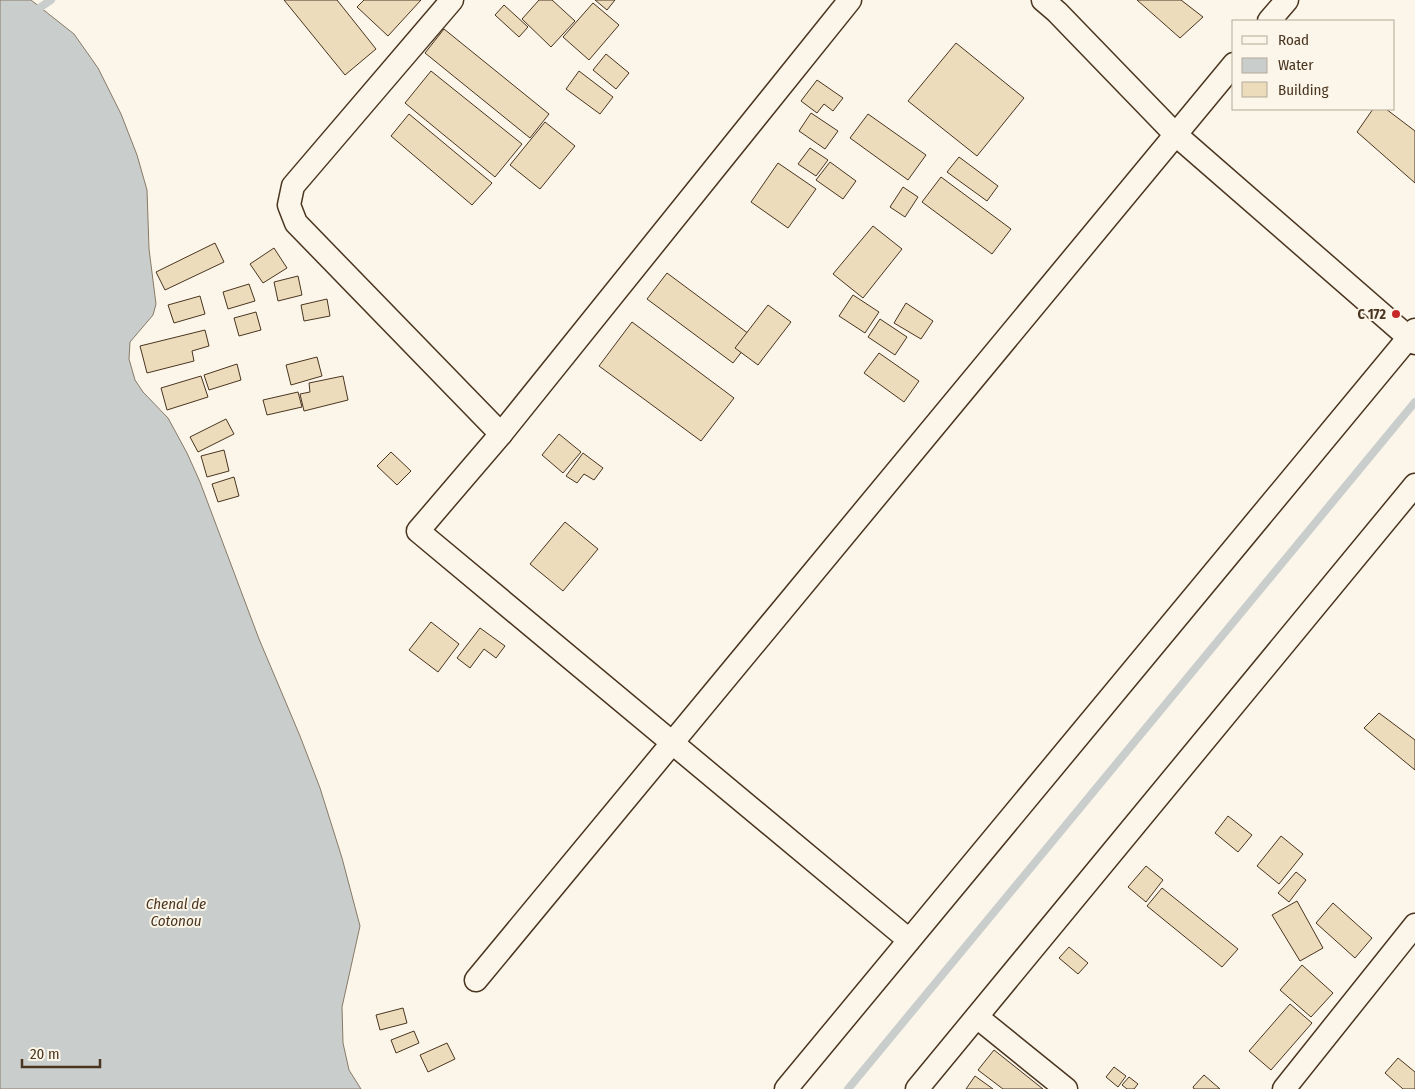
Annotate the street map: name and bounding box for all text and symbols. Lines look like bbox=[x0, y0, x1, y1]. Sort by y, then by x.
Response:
legend bbox=[1232, 20, 1395, 110]
text: Road bbox=[1278, 31, 1309, 49]
text: Water bbox=[1278, 56, 1314, 74]
text: Building bbox=[1278, 81, 1329, 99]
place label: C 172 bbox=[1357, 306, 1387, 323]
marker: C 172 bbox=[1390, 308, 1402, 320]
water label: Chenal de Cotonou bbox=[146, 895, 206, 930]
scale bar bbox=[22, 1036, 100, 1068]
text: 20 m bbox=[30, 1045, 60, 1063]

